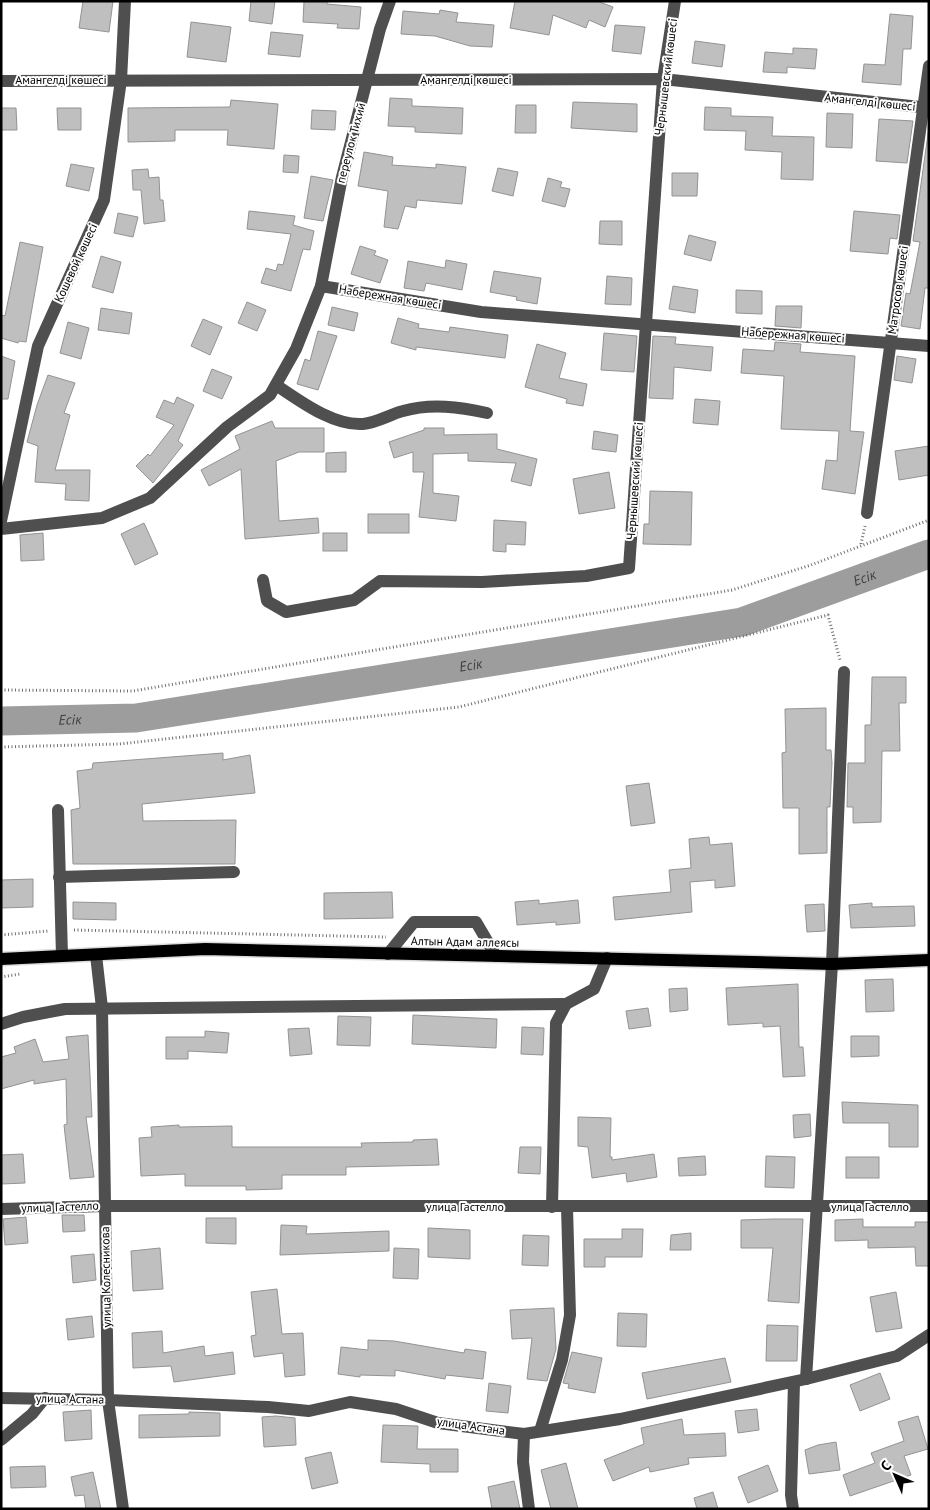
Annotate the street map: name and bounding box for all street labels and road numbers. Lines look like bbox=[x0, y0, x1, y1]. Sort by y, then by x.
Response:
street label: Чернышевский көшесі bbox=[651, 17, 680, 136]
street label: Амангелді көшесі bbox=[15, 72, 107, 87]
street label: Амангелді көшесі bbox=[420, 72, 512, 87]
street label: Амангелді көшесі bbox=[824, 89, 916, 114]
street label: переулок Тихий bbox=[333, 101, 368, 185]
street label: Кошевой көшесі bbox=[51, 221, 100, 305]
street label: Матросов көшесі bbox=[884, 245, 911, 335]
street label: Набережная көшесі bbox=[338, 281, 442, 312]
street label: Набережная көшесі bbox=[741, 323, 845, 346]
street label: Чернышевский көшесі bbox=[623, 422, 646, 540]
street label: Алтын Адам аллеясы bbox=[411, 933, 519, 950]
street label: улица Гастелло bbox=[21, 1198, 99, 1215]
street label: улица Гастелло bbox=[426, 1199, 504, 1214]
street label: улица Гастелло bbox=[831, 1199, 909, 1214]
street label: улица Колесникова bbox=[97, 1226, 114, 1328]
street label: улица Астана bbox=[36, 1390, 104, 1407]
street label: улица Астана bbox=[436, 1413, 506, 1438]

